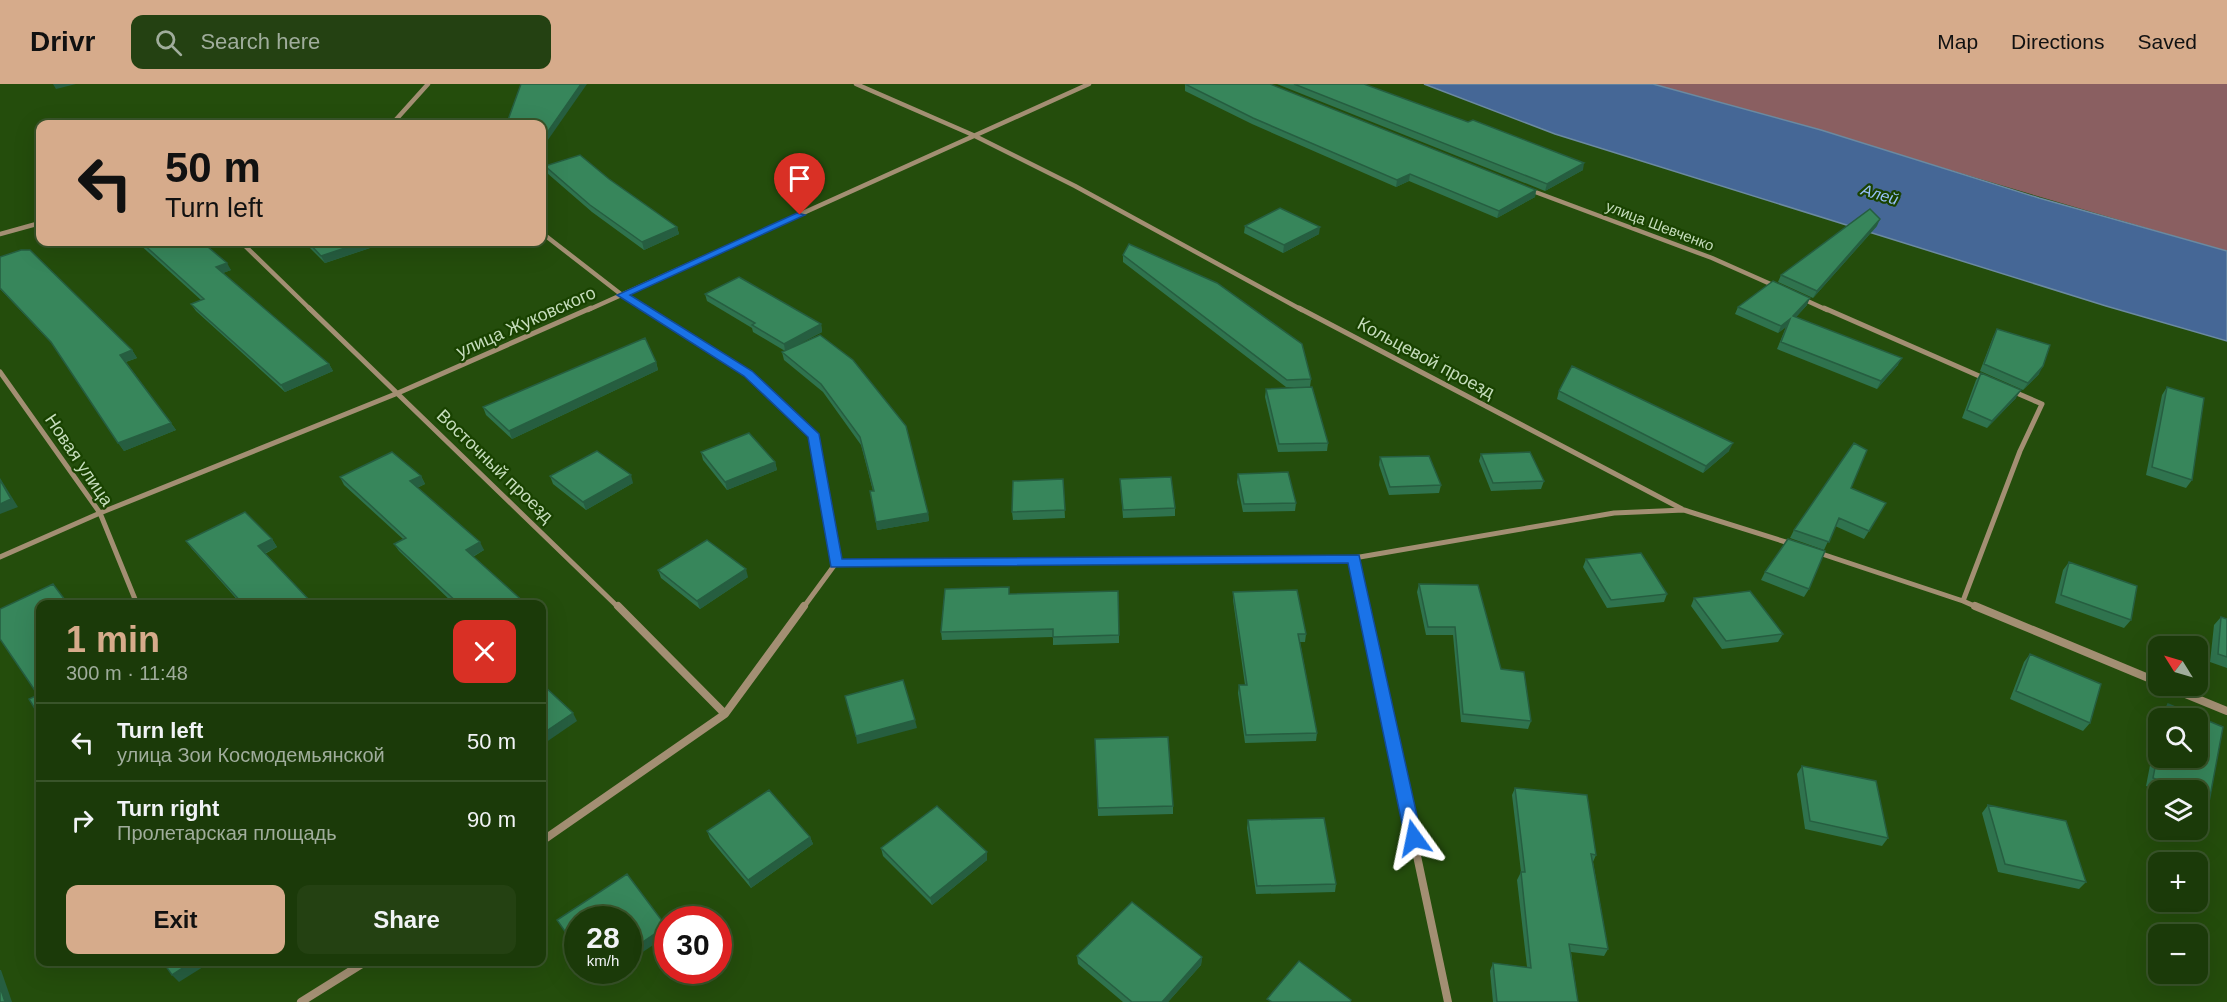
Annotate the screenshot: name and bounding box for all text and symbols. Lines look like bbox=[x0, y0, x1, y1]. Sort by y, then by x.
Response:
search box bbox=[131, 15, 551, 69]
text: Drivr bbox=[30, 26, 95, 57]
icon: search bbox=[152, 26, 185, 59]
text: Search here bbox=[200, 29, 320, 54]
text: Map bbox=[1937, 30, 1978, 53]
text: Directions bbox=[2011, 30, 2104, 53]
text: Saved bbox=[2137, 30, 2197, 53]
icon: left bbox=[66, 144, 144, 222]
text: 50 m bbox=[165, 144, 261, 191]
pin bbox=[774, 153, 825, 215]
icon: arrive bbox=[783, 162, 816, 195]
water label: Алей bbox=[1858, 181, 1900, 208]
text: Turn left bbox=[165, 193, 263, 223]
street label: улица Шевченко bbox=[1604, 197, 1717, 254]
street label: улица Жуковского bbox=[453, 282, 599, 362]
street label: Кольцевой проезд bbox=[1354, 313, 1498, 403]
street label: Восточный проезд bbox=[433, 405, 558, 527]
street label: Новая улица bbox=[41, 410, 118, 511]
text: 1 min bbox=[66, 619, 160, 660]
button: close bbox=[453, 620, 516, 683]
north arrow bbox=[2148, 636, 2208, 696]
map controls bbox=[2148, 636, 2208, 984]
text: 300 m · 11:48 bbox=[66, 662, 188, 684]
button: search bbox=[2148, 708, 2208, 768]
text: Turn left bbox=[117, 718, 203, 743]
icon: left bbox=[66, 726, 99, 759]
text: 50 m bbox=[467, 729, 516, 754]
text: улица Зои Космодемьянской bbox=[117, 744, 385, 766]
button: layers bbox=[2148, 780, 2208, 840]
text: Turn right bbox=[117, 796, 219, 821]
icon: right bbox=[66, 804, 99, 837]
position arrow bbox=[1382, 806, 1446, 870]
text: 90 m bbox=[467, 807, 516, 832]
text: Пролетарская площадь bbox=[117, 822, 337, 844]
button: + bbox=[2148, 852, 2208, 912]
button: Exit bbox=[66, 885, 285, 954]
button: Share bbox=[297, 885, 516, 954]
speed limit sign: 30 bbox=[654, 906, 732, 984]
text: 28 bbox=[586, 921, 620, 954]
button: − bbox=[2148, 924, 2208, 984]
text: km/h bbox=[587, 952, 619, 969]

